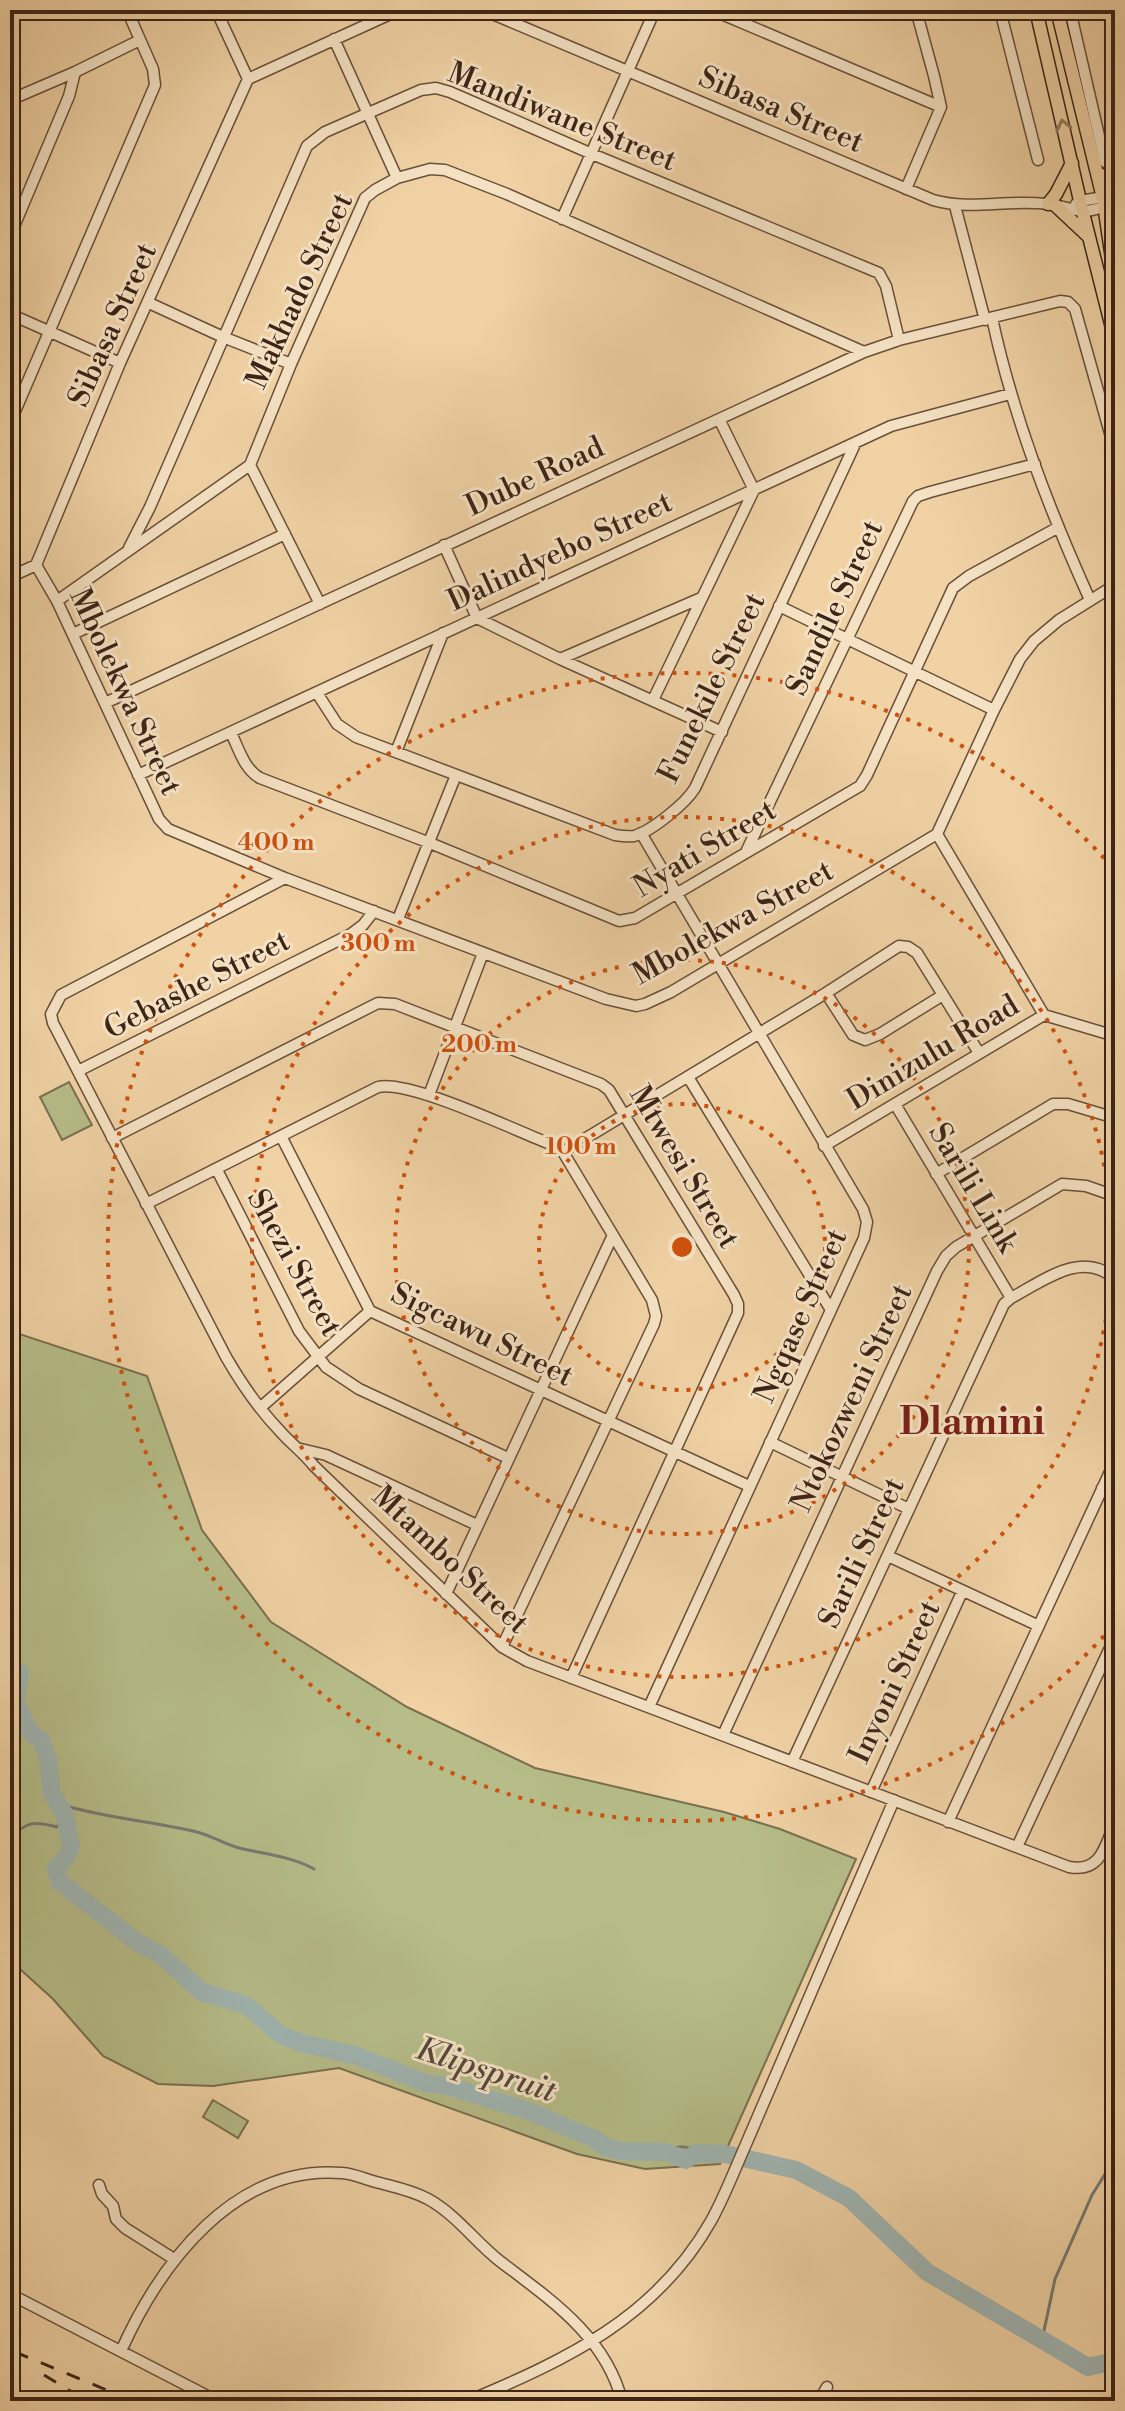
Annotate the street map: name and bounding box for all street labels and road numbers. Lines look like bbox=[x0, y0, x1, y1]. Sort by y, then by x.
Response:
street label: Mandiwane Street bbox=[442, 54, 682, 180]
street label: Sibasa Street bbox=[693, 58, 869, 162]
street label: Makhado Street bbox=[238, 187, 362, 395]
street label: Sibasa Street bbox=[60, 237, 166, 413]
street label: Dube Road bbox=[460, 428, 610, 526]
street label: Dalindyebo Street bbox=[442, 483, 679, 621]
street label: Sandile Street bbox=[778, 514, 892, 702]
street label: Mbolekwa Street bbox=[60, 583, 190, 802]
street label: Funekile Street bbox=[650, 586, 775, 789]
street label: Nyati Street bbox=[627, 791, 784, 906]
street label: Mbolekwa Street bbox=[626, 852, 840, 994]
street label: Gebashe Street bbox=[98, 922, 297, 1048]
street label: Dinizulu Road bbox=[840, 987, 1026, 1119]
street label: Mtwesi Street bbox=[620, 1079, 748, 1256]
street label: Sarili Link bbox=[920, 1116, 1027, 1261]
street label: Shezi Street bbox=[238, 1183, 350, 1343]
street label: Ngqase Street bbox=[746, 1223, 856, 1409]
street label: Sigcawu Street bbox=[385, 1274, 580, 1396]
street label: Ntokozweni Street bbox=[783, 1278, 922, 1518]
street label: Sarili Street bbox=[810, 1471, 914, 1635]
street label: Mtambo Street bbox=[364, 1478, 537, 1643]
street label: Inyoni Street bbox=[841, 1594, 949, 1769]

